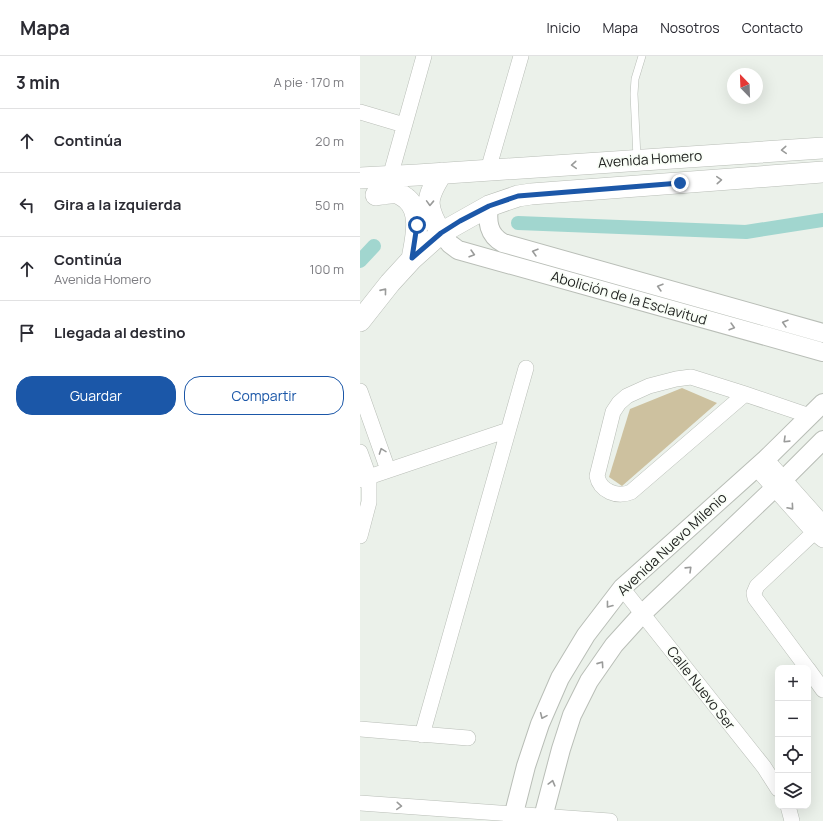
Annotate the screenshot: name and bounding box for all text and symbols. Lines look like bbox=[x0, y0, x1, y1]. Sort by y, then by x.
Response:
text: Mapa bbox=[20, 15, 70, 41]
text: Inicio bbox=[547, 18, 581, 37]
text: Mapa bbox=[603, 18, 638, 37]
text: Nosotros bbox=[660, 18, 720, 37]
text: Contacto bbox=[742, 18, 803, 37]
north arrow bbox=[727, 68, 763, 104]
text: 3 min bbox=[16, 71, 60, 94]
text: A pie · 170 m bbox=[274, 73, 344, 91]
icon: ahead bbox=[16, 130, 38, 152]
text: Continúa bbox=[54, 130, 122, 151]
text: 20 m bbox=[315, 132, 344, 150]
street label: Avenida Homero bbox=[597, 145, 703, 172]
one-way arrow bbox=[781, 146, 787, 155]
one-way arrow bbox=[571, 160, 577, 169]
route end bbox=[671, 174, 689, 192]
one-way arrow bbox=[716, 175, 722, 184]
icon: left bbox=[16, 194, 38, 216]
text: Gira a la izquierda bbox=[54, 194, 181, 215]
text: 50 m bbox=[315, 196, 344, 214]
one-way arrow bbox=[425, 200, 434, 206]
route start bbox=[408, 216, 426, 234]
one-way arrow bbox=[532, 248, 539, 257]
text: Continúa bbox=[54, 249, 122, 270]
one-way arrow bbox=[468, 249, 475, 258]
icon: ahead bbox=[16, 258, 38, 280]
text: 100 m bbox=[309, 260, 344, 278]
street label: Abolición de la Esclavitud bbox=[549, 266, 709, 329]
text: Avenida Homero bbox=[54, 270, 151, 288]
one-way arrow bbox=[657, 283, 664, 292]
one-way arrow bbox=[380, 288, 387, 295]
one-way arrow bbox=[782, 319, 789, 328]
icon: arrive bbox=[16, 322, 38, 344]
text: Llegada al destino bbox=[54, 322, 186, 343]
one-way arrow bbox=[728, 322, 735, 331]
button: Guardar bbox=[16, 376, 176, 415]
button: Compartir bbox=[184, 376, 344, 415]
one-way arrow bbox=[783, 435, 791, 443]
one-way arrow bbox=[378, 448, 386, 455]
street label: Avenida Nuevo Milenio bbox=[613, 488, 731, 599]
one-way arrow bbox=[787, 503, 794, 510]
one-way arrow bbox=[684, 566, 692, 574]
one-way arrow bbox=[606, 601, 614, 608]
street label: Calle Nuevo Ser bbox=[663, 642, 740, 733]
one-way arrow bbox=[596, 661, 604, 668]
map controls bbox=[775, 665, 811, 809]
button: + bbox=[775, 665, 811, 701]
button: − bbox=[775, 701, 811, 737]
one-way arrow bbox=[540, 713, 548, 720]
button: locate bbox=[775, 737, 811, 773]
button: layers bbox=[775, 773, 811, 809]
one-way arrow bbox=[547, 780, 556, 787]
one-way arrow bbox=[396, 801, 402, 810]

